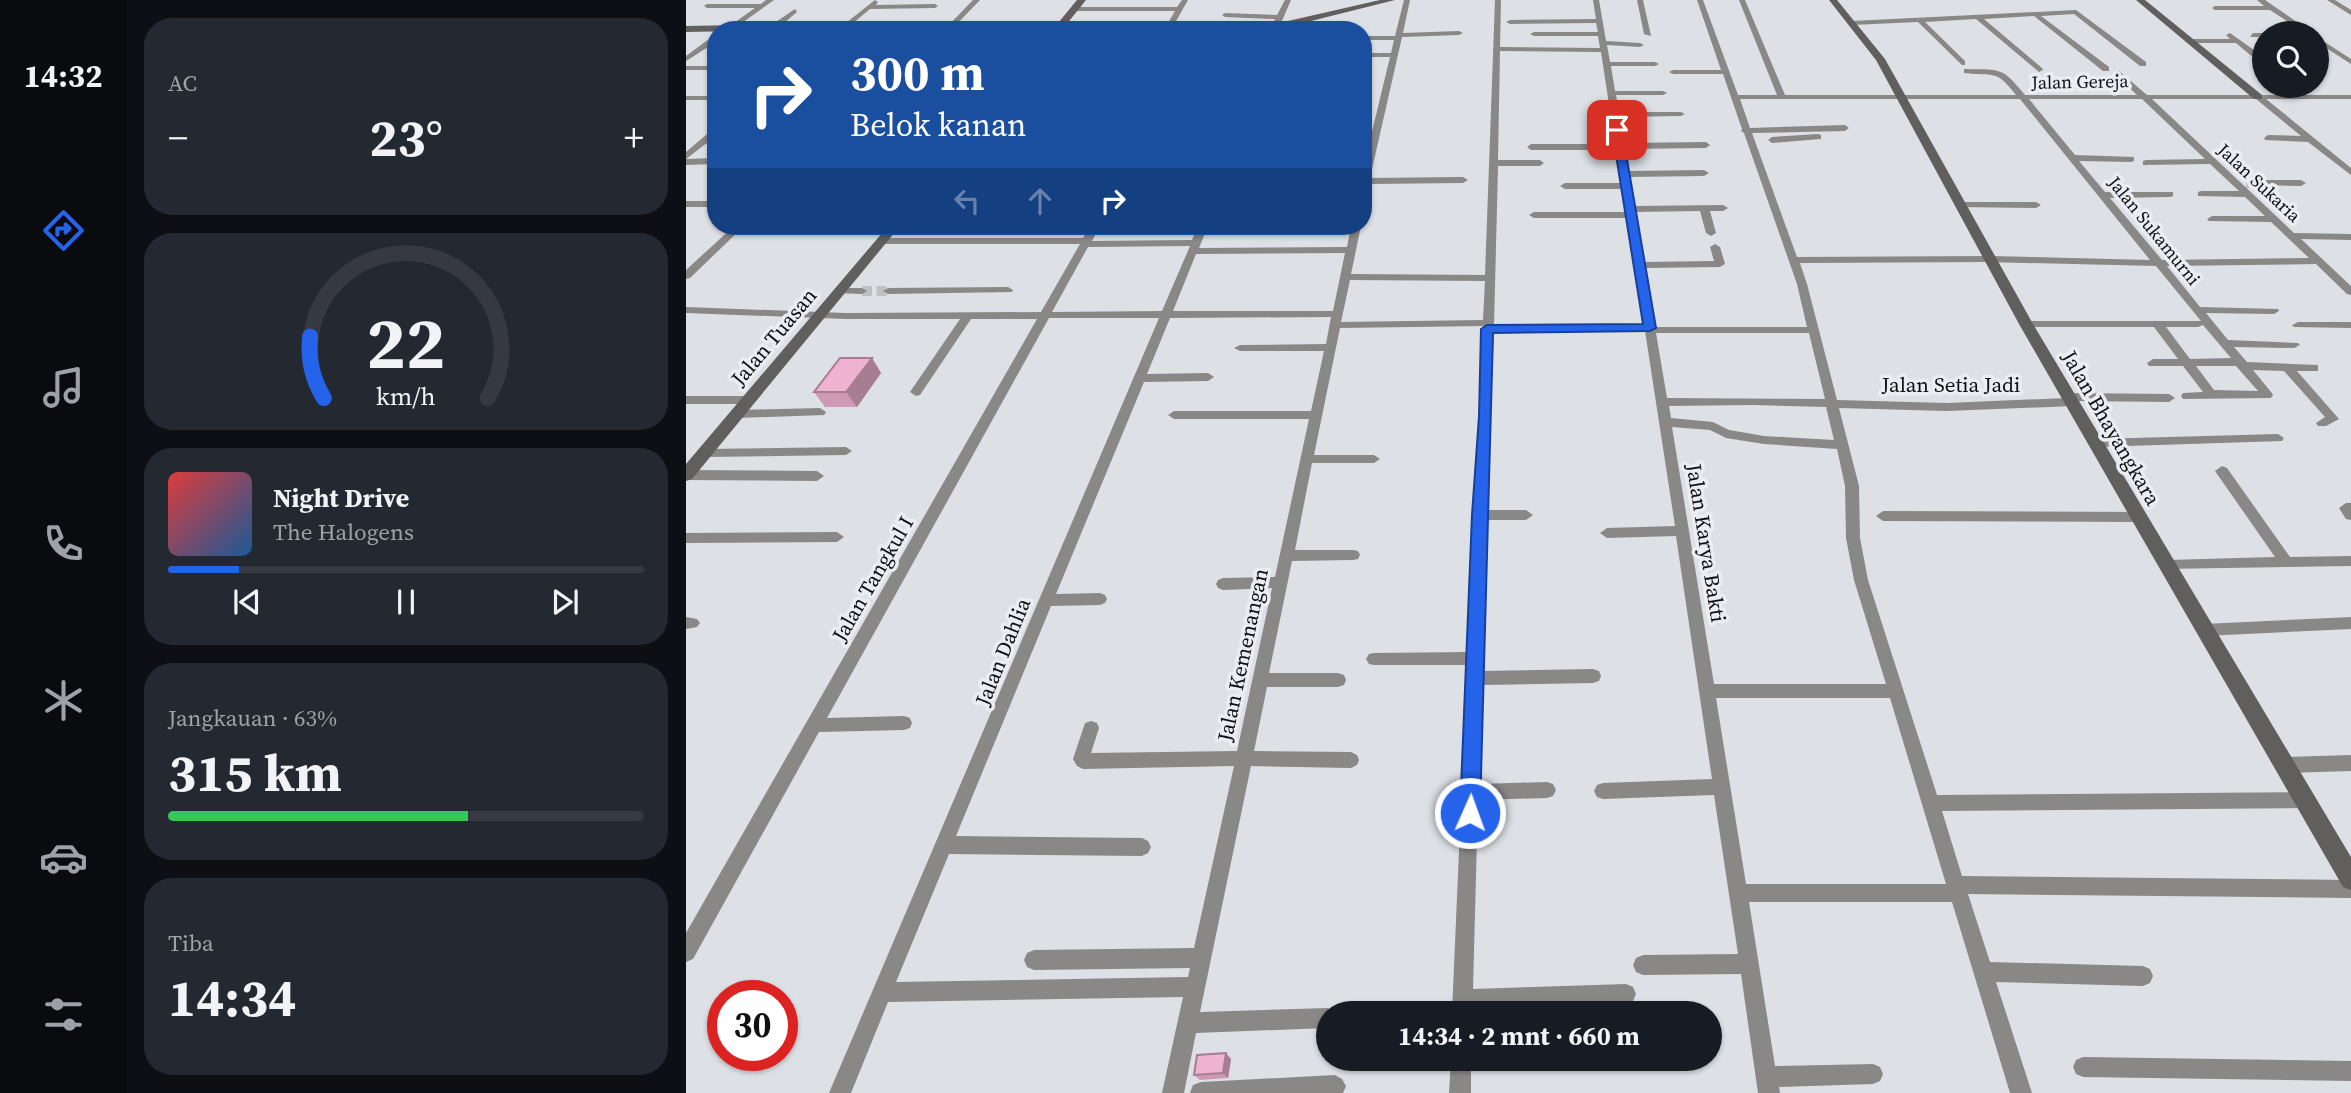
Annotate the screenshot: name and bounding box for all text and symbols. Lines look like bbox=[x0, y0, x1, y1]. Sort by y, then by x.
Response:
map controls bbox=[2252, 21, 2329, 98]
button: search bbox=[2252, 21, 2329, 98]
text: 300 m bbox=[850, 39, 985, 106]
icon: right bbox=[735, 49, 826, 140]
text: 14:32 bbox=[24, 54, 102, 98]
text: AC bbox=[168, 67, 197, 99]
street label: Jalan Gereja bbox=[2030, 68, 2130, 95]
pin bbox=[1587, 100, 1647, 160]
text: 23° bbox=[369, 102, 443, 173]
text: Belok kanan bbox=[850, 103, 1026, 147]
icon: arrive bbox=[1598, 111, 1636, 149]
text: − bbox=[168, 112, 188, 164]
text: + bbox=[624, 112, 644, 164]
street label: Jalan Sukaria bbox=[2212, 137, 2307, 228]
street label: Jalan Sukamurni bbox=[2102, 170, 2206, 291]
icon: left bbox=[948, 182, 986, 220]
icon: ahead bbox=[1021, 182, 1059, 220]
icon: right bbox=[1094, 182, 1132, 220]
icon: directions bbox=[39, 206, 88, 255]
street label: Jalan Tuasan bbox=[723, 281, 823, 393]
text: 22 bbox=[367, 293, 445, 392]
street label: Jalan Bhayangkara bbox=[2055, 344, 2168, 511]
icon: music bbox=[39, 363, 88, 412]
street label: Jalan Setia Jadi bbox=[1881, 370, 2020, 399]
text: km/h bbox=[376, 378, 436, 412]
street label: Jalan Karya Bakti bbox=[1679, 461, 1733, 624]
text: Night Drive bbox=[273, 480, 409, 516]
street label: Jalan Tangkul I bbox=[824, 511, 920, 648]
text: The Halogens bbox=[273, 516, 414, 548]
icon: phone bbox=[39, 519, 88, 568]
street label: Jalan Kemenangan bbox=[1210, 566, 1275, 745]
icon: previous bbox=[228, 583, 266, 621]
icon: pause bbox=[387, 583, 425, 621]
icon: next bbox=[546, 583, 584, 621]
street label: Jalan Dahlia bbox=[967, 593, 1037, 711]
icon: climate bbox=[39, 676, 88, 725]
text: Jangkauan · 63% bbox=[168, 702, 337, 734]
text: 315 km bbox=[168, 737, 342, 808]
position arrow bbox=[1433, 776, 1507, 850]
icon: car bbox=[39, 833, 88, 882]
text: Tiba bbox=[168, 927, 214, 959]
text: 14:34 bbox=[168, 962, 296, 1033]
speed limit sign: 30 bbox=[707, 980, 798, 1071]
icon: filters bbox=[39, 990, 88, 1039]
text: 14:34 · 2 mnt · 660 m bbox=[1398, 1018, 1640, 1054]

